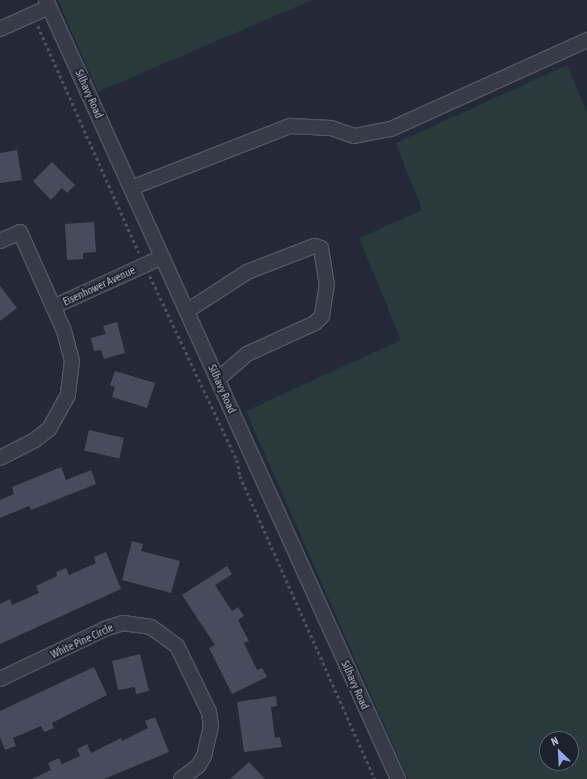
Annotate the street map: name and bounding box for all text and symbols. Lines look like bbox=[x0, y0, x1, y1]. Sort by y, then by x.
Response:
street label: Silhavy Road bbox=[72, 68, 106, 120]
street label: Eisenhower Avenue bbox=[61, 263, 137, 309]
street label: Silhavy Road bbox=[205, 363, 239, 415]
street label: White Pine Circle bbox=[49, 621, 115, 661]
street label: Silhavy Road bbox=[338, 659, 372, 711]
north arrow bbox=[539, 731, 579, 771]
text: N bbox=[549, 734, 560, 748]

